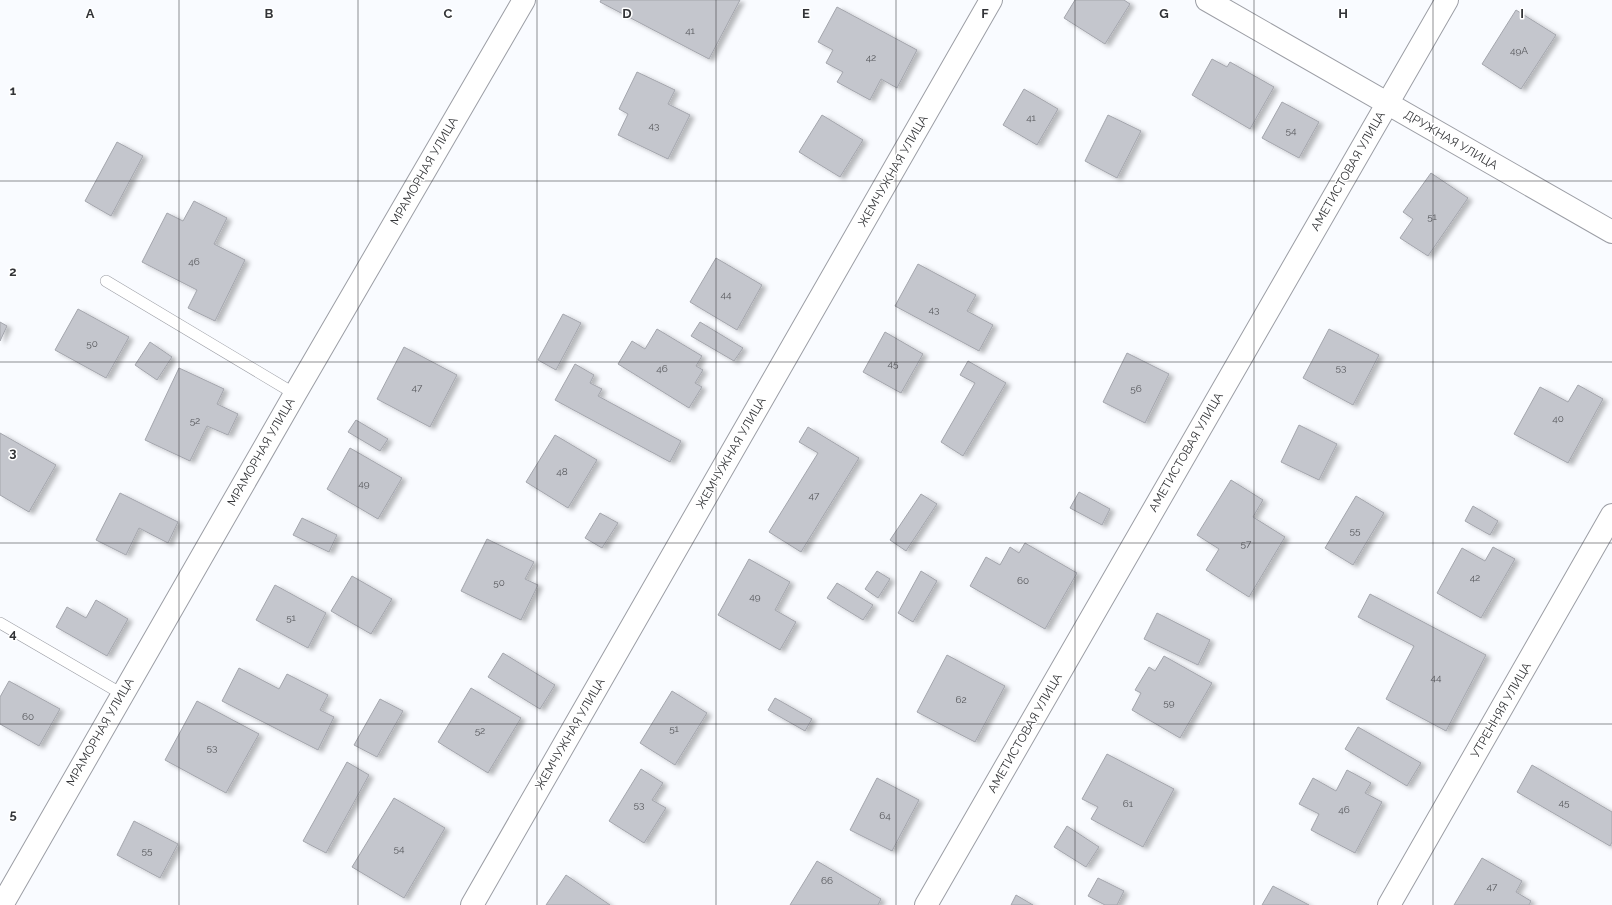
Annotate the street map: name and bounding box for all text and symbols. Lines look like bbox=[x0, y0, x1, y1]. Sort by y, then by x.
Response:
text: A bbox=[86, 6, 95, 21]
text: B bbox=[265, 6, 274, 21]
text: C bbox=[444, 6, 453, 21]
text: D bbox=[622, 6, 632, 21]
text: E bbox=[802, 6, 810, 21]
text: F bbox=[981, 6, 989, 21]
text: G bbox=[1159, 6, 1169, 21]
text: H bbox=[1338, 6, 1348, 21]
text: I bbox=[1520, 6, 1524, 21]
house number: 41 bbox=[685, 25, 696, 36]
house number: 49А bbox=[1510, 45, 1528, 56]
house number: 42 bbox=[866, 52, 876, 63]
text: 1 bbox=[10, 83, 17, 98]
street label: ДРУЖНАЯ УЛИЦА bbox=[1402, 108, 1500, 172]
street label: АМЕТИСТОВАЯ УЛИЦА bbox=[1308, 109, 1388, 233]
house number: 41 bbox=[1026, 112, 1037, 123]
street label: ЖЕМЧУЖНАЯ УЛИЦА bbox=[855, 113, 931, 229]
street label: МРАМОРНАЯ УЛИЦА bbox=[387, 115, 461, 227]
house number: 43 bbox=[649, 120, 659, 131]
house number: 54 bbox=[1286, 125, 1297, 136]
house number: 51 bbox=[1427, 211, 1438, 222]
house number: 46 bbox=[188, 256, 200, 267]
text: 2 bbox=[9, 264, 17, 279]
house number: 44 bbox=[721, 289, 732, 300]
house number: 43 bbox=[929, 304, 939, 315]
house number: 50 bbox=[86, 338, 98, 349]
house number: 45 bbox=[888, 358, 899, 369]
house number: 53 bbox=[1336, 362, 1346, 373]
house number: 46 bbox=[656, 363, 668, 374]
house number: 47 bbox=[412, 382, 423, 393]
house number: 56 bbox=[1130, 383, 1142, 394]
street label: АМЕТИСТОВАЯ УЛИЦА bbox=[1146, 390, 1226, 514]
street label: ЖЕМЧУЖНАЯ УЛИЦА bbox=[693, 395, 769, 511]
street label: МРАМОРНАЯ УЛИЦА bbox=[224, 396, 298, 508]
house number: 40 bbox=[1552, 413, 1564, 424]
house number: 52 bbox=[190, 415, 200, 426]
text: 3 bbox=[9, 445, 17, 460]
house number: 48 bbox=[556, 466, 568, 477]
house number: 49 bbox=[358, 478, 370, 489]
house number: 47 bbox=[809, 490, 820, 501]
house number: 55 bbox=[1350, 525, 1361, 536]
house number: 57 bbox=[1241, 538, 1252, 549]
house number: 42 bbox=[1470, 572, 1480, 583]
house number: 60 bbox=[1017, 575, 1029, 586]
house number: 50 bbox=[493, 577, 505, 588]
house number: 49 bbox=[749, 591, 761, 602]
house number: 51 bbox=[286, 612, 297, 623]
text: 4 bbox=[9, 626, 17, 641]
street label: УТРЕННЯЯ УЛИЦА bbox=[1468, 660, 1534, 760]
street label: АМЕТИСТОВАЯ УЛИЦА bbox=[985, 671, 1065, 795]
house number: 44 bbox=[1431, 672, 1442, 683]
street label: МРАМОРНАЯ УЛИЦА bbox=[63, 676, 137, 788]
street label: ЖЕМЧУЖНАЯ УЛИЦА bbox=[532, 676, 608, 792]
house number: 62 bbox=[955, 694, 967, 705]
house number: 59 bbox=[1163, 697, 1175, 708]
house number: 60 bbox=[22, 711, 34, 722]
house number: 51 bbox=[669, 723, 680, 734]
house number: 52 bbox=[475, 725, 485, 736]
house number: 53 bbox=[207, 742, 217, 753]
house number: 45 bbox=[1559, 797, 1570, 808]
house number: 61 bbox=[1123, 798, 1134, 809]
house number: 53 bbox=[634, 799, 644, 810]
house number: 46 bbox=[1338, 804, 1350, 815]
text: 5 bbox=[9, 807, 17, 822]
house number: 64 bbox=[879, 810, 891, 821]
house number: 54 bbox=[394, 843, 405, 854]
house number: 55 bbox=[142, 845, 153, 856]
house number: 66 bbox=[821, 875, 833, 886]
house number: 47 bbox=[1487, 881, 1498, 892]

